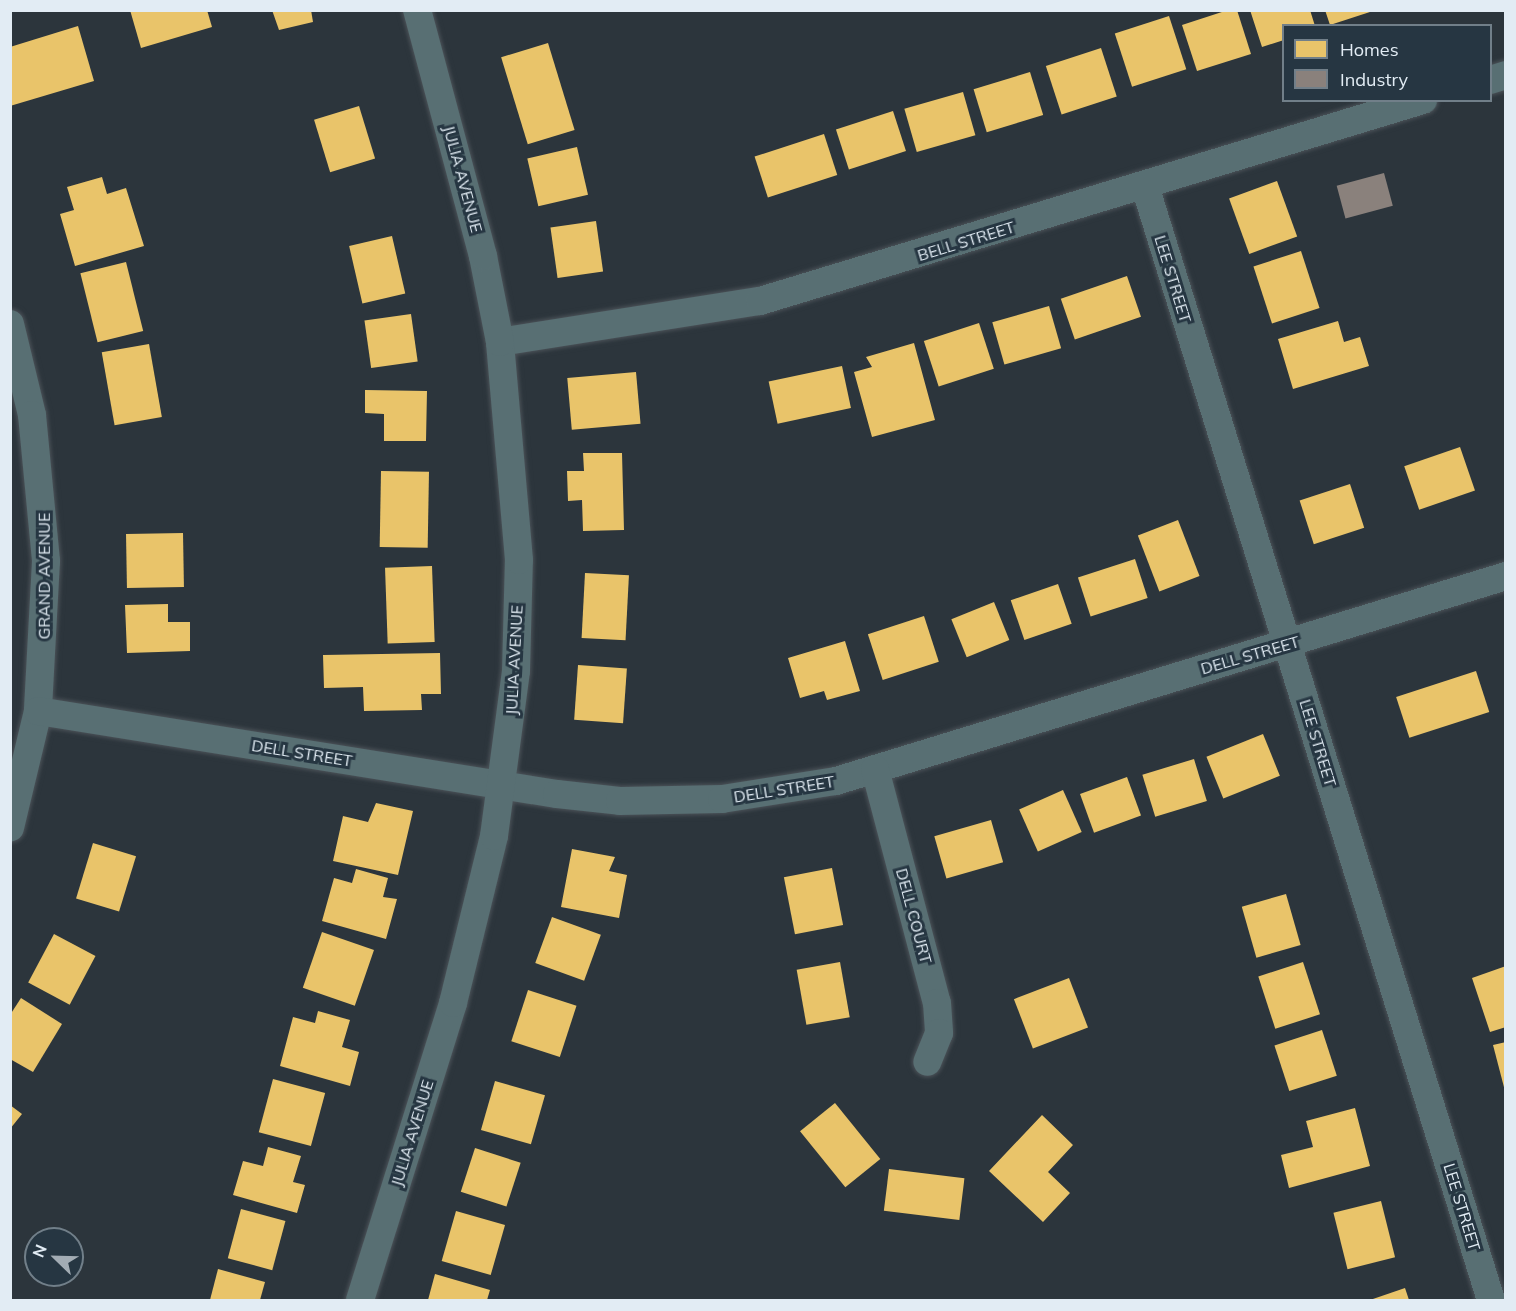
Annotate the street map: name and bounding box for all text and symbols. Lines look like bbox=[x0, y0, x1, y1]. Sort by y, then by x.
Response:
legend bbox=[1282, 24, 1492, 102]
text: Homes bbox=[1340, 38, 1399, 61]
text: Industry bbox=[1340, 68, 1408, 91]
street label: JULIA AVENUE bbox=[439, 123, 487, 235]
street label: BELL STREET bbox=[915, 217, 1017, 265]
street label: LEE STREET bbox=[1151, 233, 1195, 325]
street label: GRAND AVENUE bbox=[34, 513, 54, 639]
street label: JULIA AVENUE bbox=[502, 604, 526, 716]
street label: DELL STREET bbox=[1198, 632, 1302, 678]
street label: LEE STREET bbox=[1296, 697, 1340, 789]
street label: DELL STREET bbox=[250, 736, 354, 770]
street label: DELL STREET bbox=[732, 772, 836, 806]
street label: DELL COURT bbox=[892, 866, 936, 966]
street label: JULIA AVENUE bbox=[387, 1077, 437, 1189]
street label: LEE STREET bbox=[1440, 1161, 1484, 1253]
north arrow bbox=[24, 1227, 84, 1287]
text: N bbox=[28, 1241, 51, 1260]

